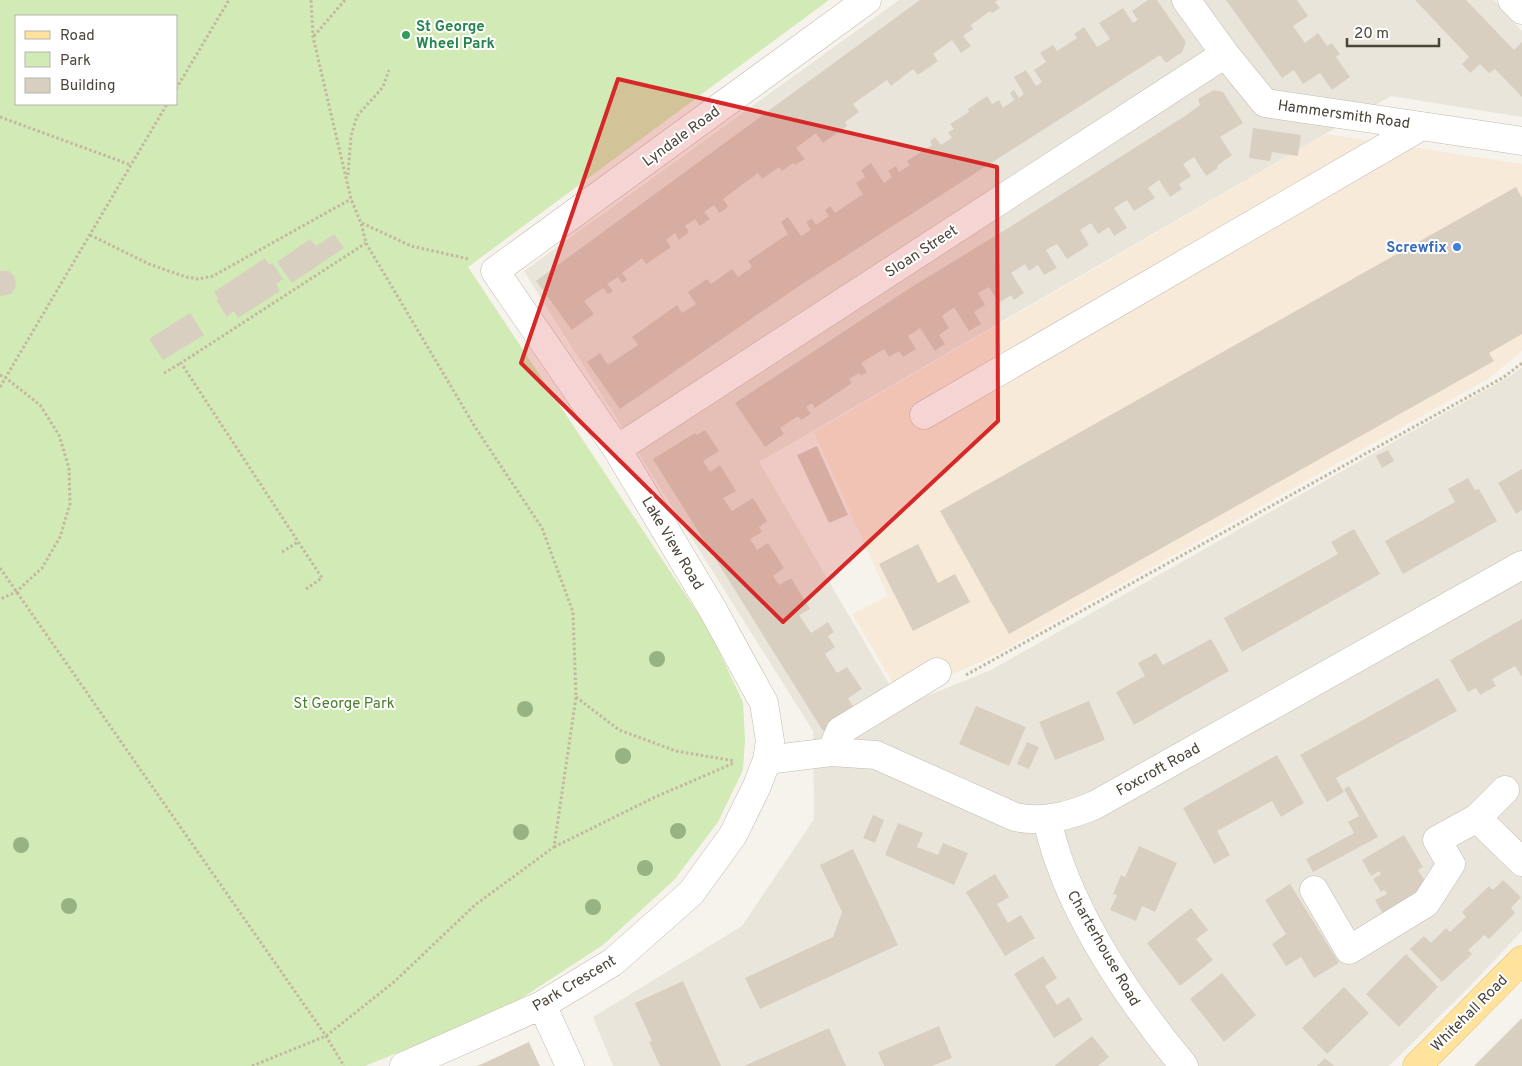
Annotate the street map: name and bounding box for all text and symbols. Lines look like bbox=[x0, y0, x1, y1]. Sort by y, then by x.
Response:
legend bbox=[15, 15, 178, 105]
scale bar bbox=[1347, 15, 1440, 47]
place label: St George Wheel Park bbox=[416, 18, 495, 54]
text: 20 m bbox=[1354, 25, 1389, 44]
text: Road bbox=[60, 27, 95, 46]
marker: St George Wheel Park bbox=[400, 29, 412, 41]
text: Park bbox=[60, 52, 91, 71]
text: Building bbox=[60, 77, 115, 96]
street label: Hammersmith Road bbox=[1276, 97, 1411, 134]
street label: Lyndale Road bbox=[639, 103, 724, 172]
street label: Sloan Street bbox=[882, 222, 962, 283]
place label: Screwfix bbox=[1386, 239, 1447, 258]
marker: Screwfix bbox=[1451, 241, 1463, 253]
street label: Lake View Road bbox=[636, 494, 707, 594]
park label: St George Park bbox=[293, 695, 395, 714]
street label: Foxcroft Road bbox=[1114, 739, 1204, 801]
street label: Charterhouse Road bbox=[1062, 887, 1144, 1010]
street label: Park Crescent bbox=[530, 952, 620, 1017]
street label: Whitehall Road bbox=[1428, 972, 1512, 1056]

